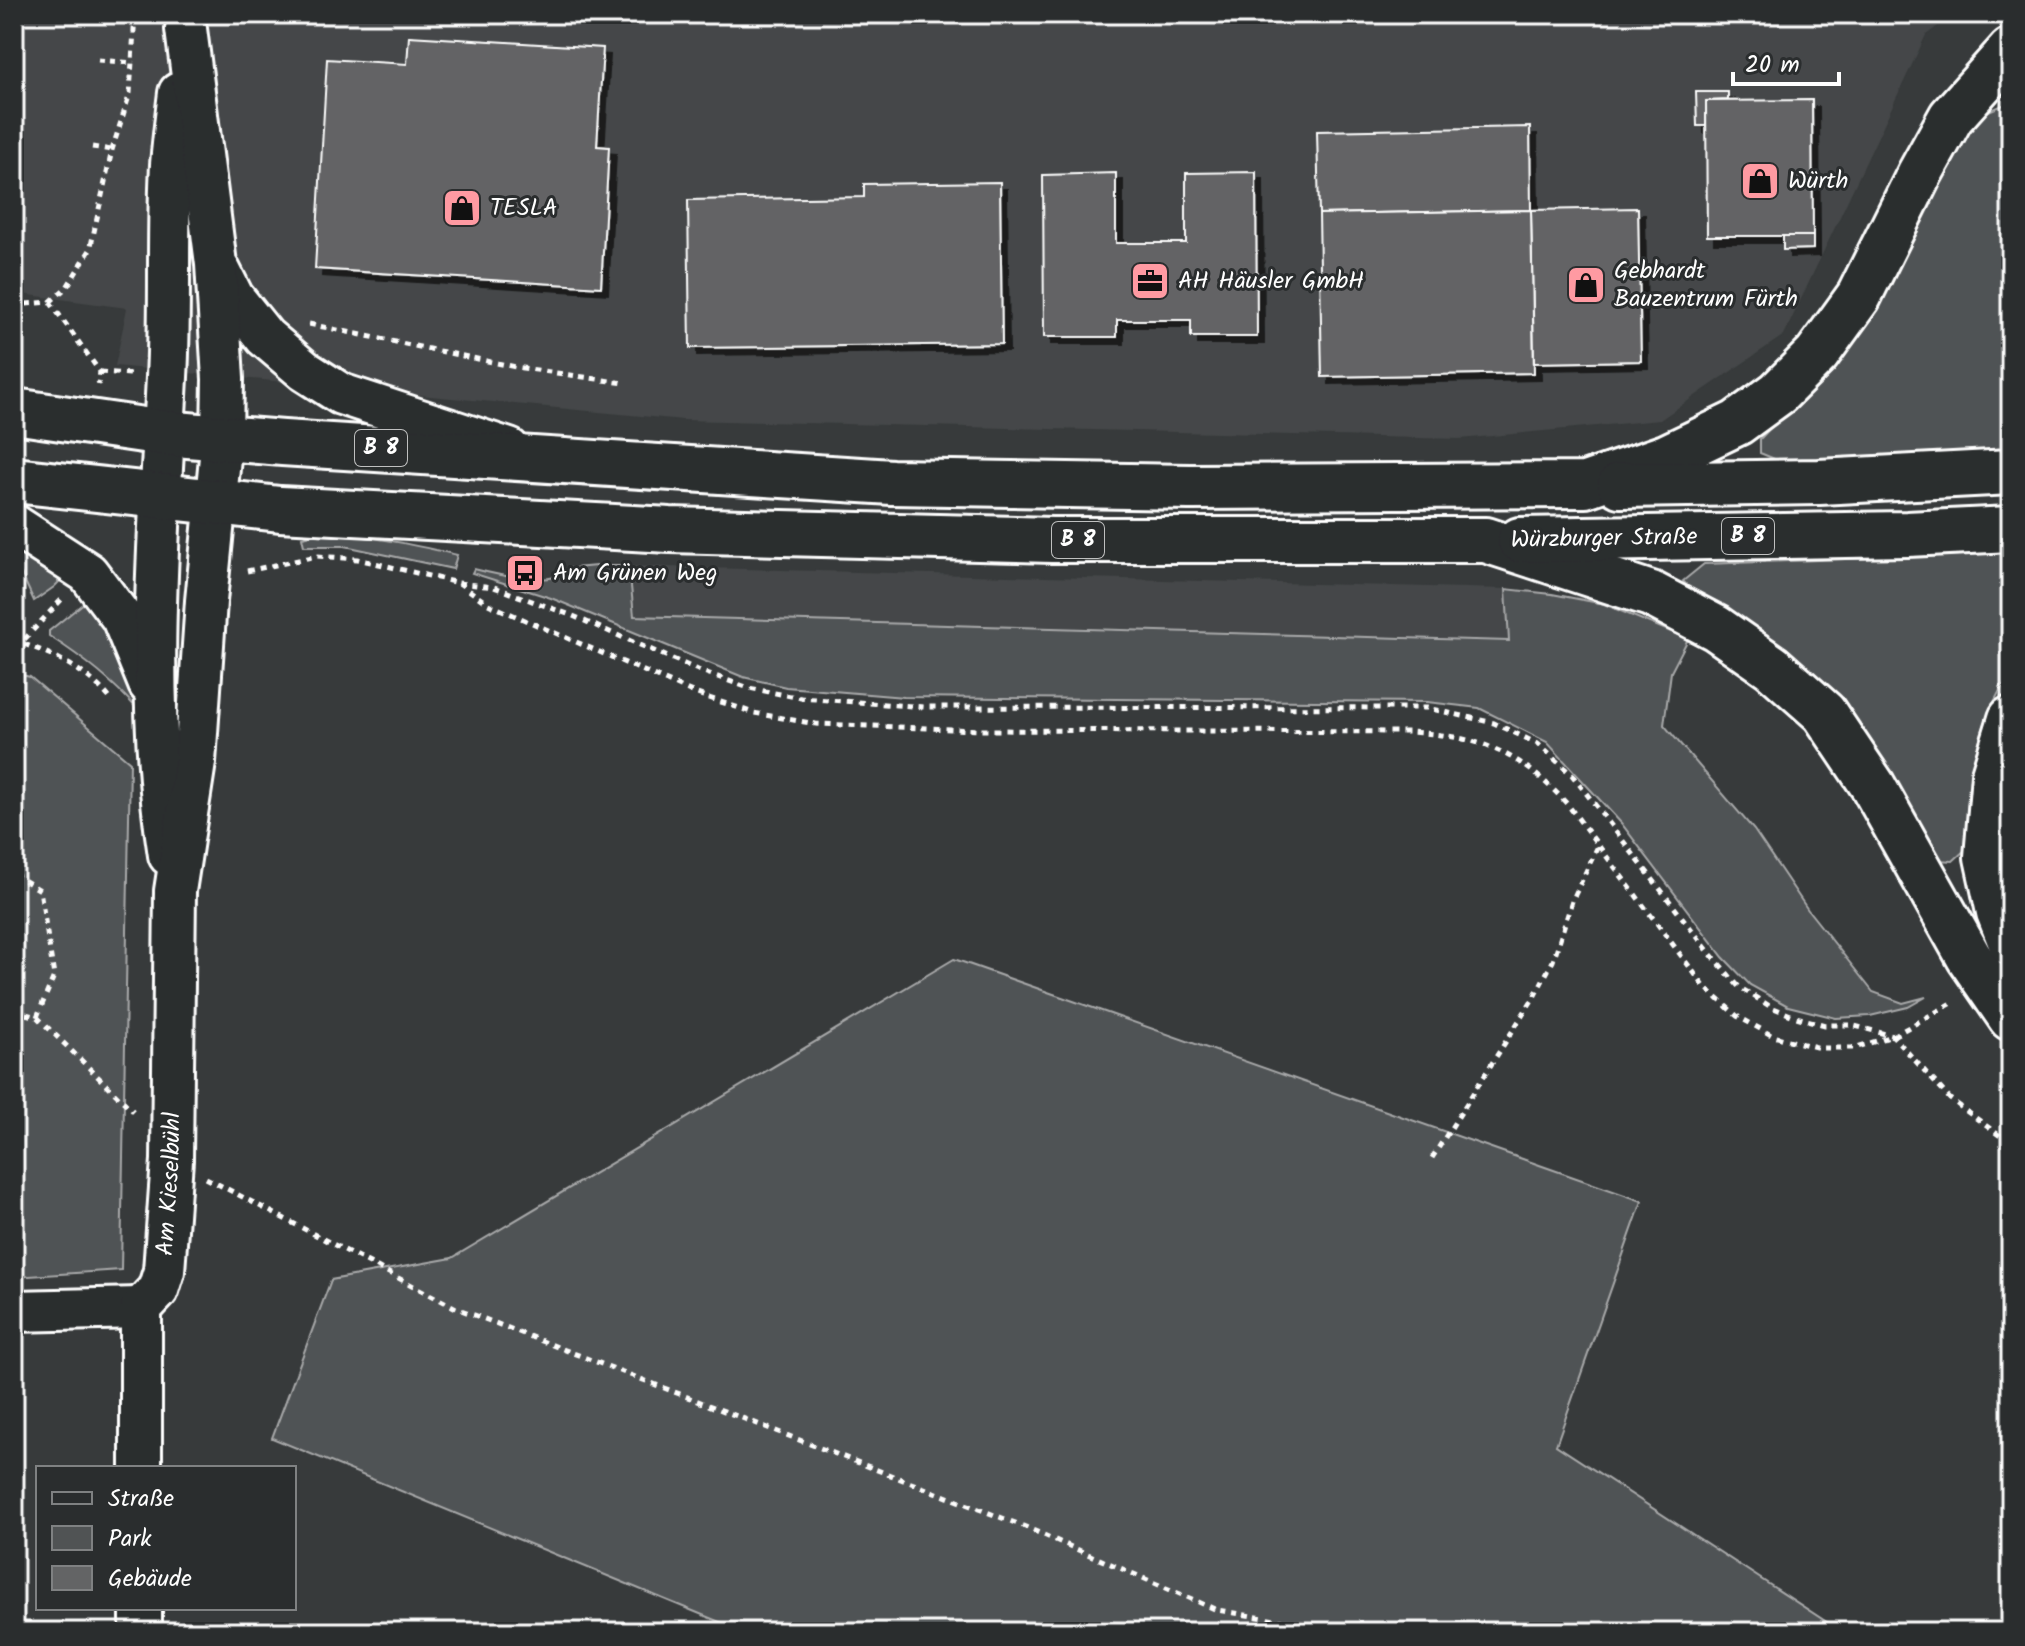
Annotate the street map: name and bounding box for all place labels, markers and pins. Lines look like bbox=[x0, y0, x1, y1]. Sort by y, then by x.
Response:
shop icon: Würth bbox=[1739, 160, 1781, 202]
place label: Würth bbox=[1788, 162, 1848, 201]
shop icon: TESLA bbox=[441, 187, 483, 229]
place label: TESLA bbox=[490, 189, 557, 228]
place label: Gebhardt Bauzentrum Fürth bbox=[1614, 252, 1798, 319]
office icon: AH Häusler GmbH bbox=[1129, 260, 1171, 302]
place label: AH Häusler GmbH bbox=[1178, 262, 1364, 301]
shop icon: Gebhardt Bauzentrum Fürth bbox=[1565, 264, 1607, 306]
bus stop icon: Am Grünen Weg bbox=[504, 552, 546, 594]
place label: Am Grünen Weg bbox=[553, 554, 717, 593]

